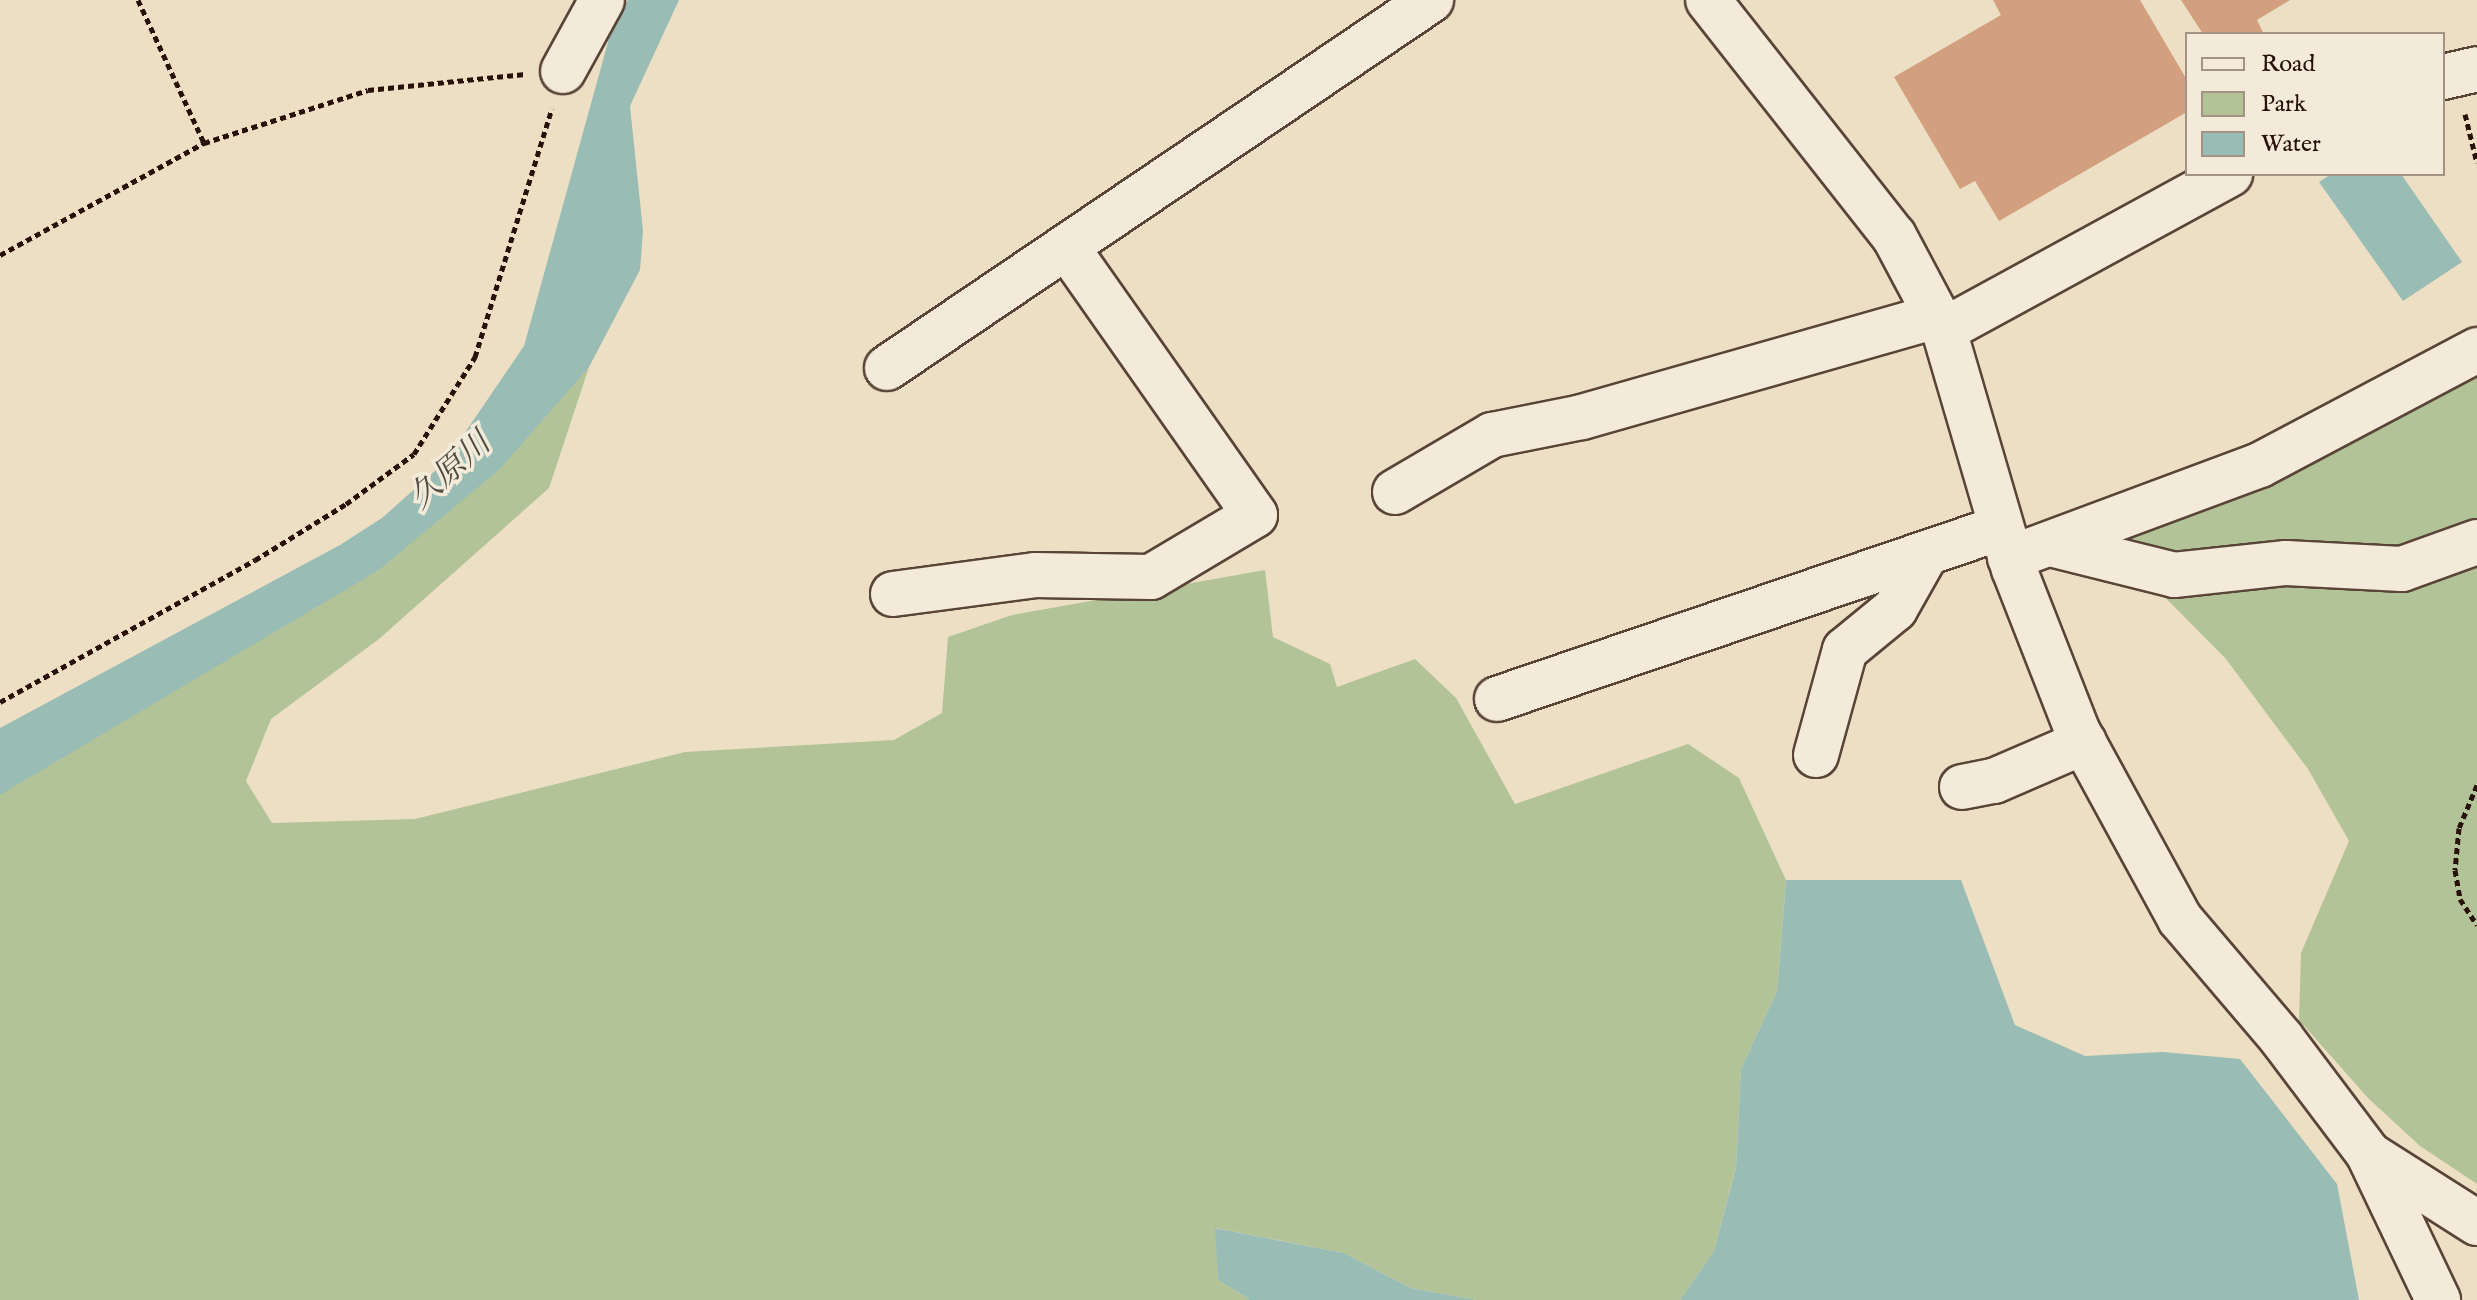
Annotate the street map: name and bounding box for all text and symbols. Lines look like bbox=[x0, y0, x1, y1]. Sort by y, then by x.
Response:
legend bbox=[2185, 32, 2445, 176]
text: Road bbox=[2261, 49, 2315, 80]
text: Park bbox=[2261, 89, 2307, 120]
text: Water bbox=[2261, 129, 2321, 160]
water label: 久原川 bbox=[402, 426, 500, 518]

